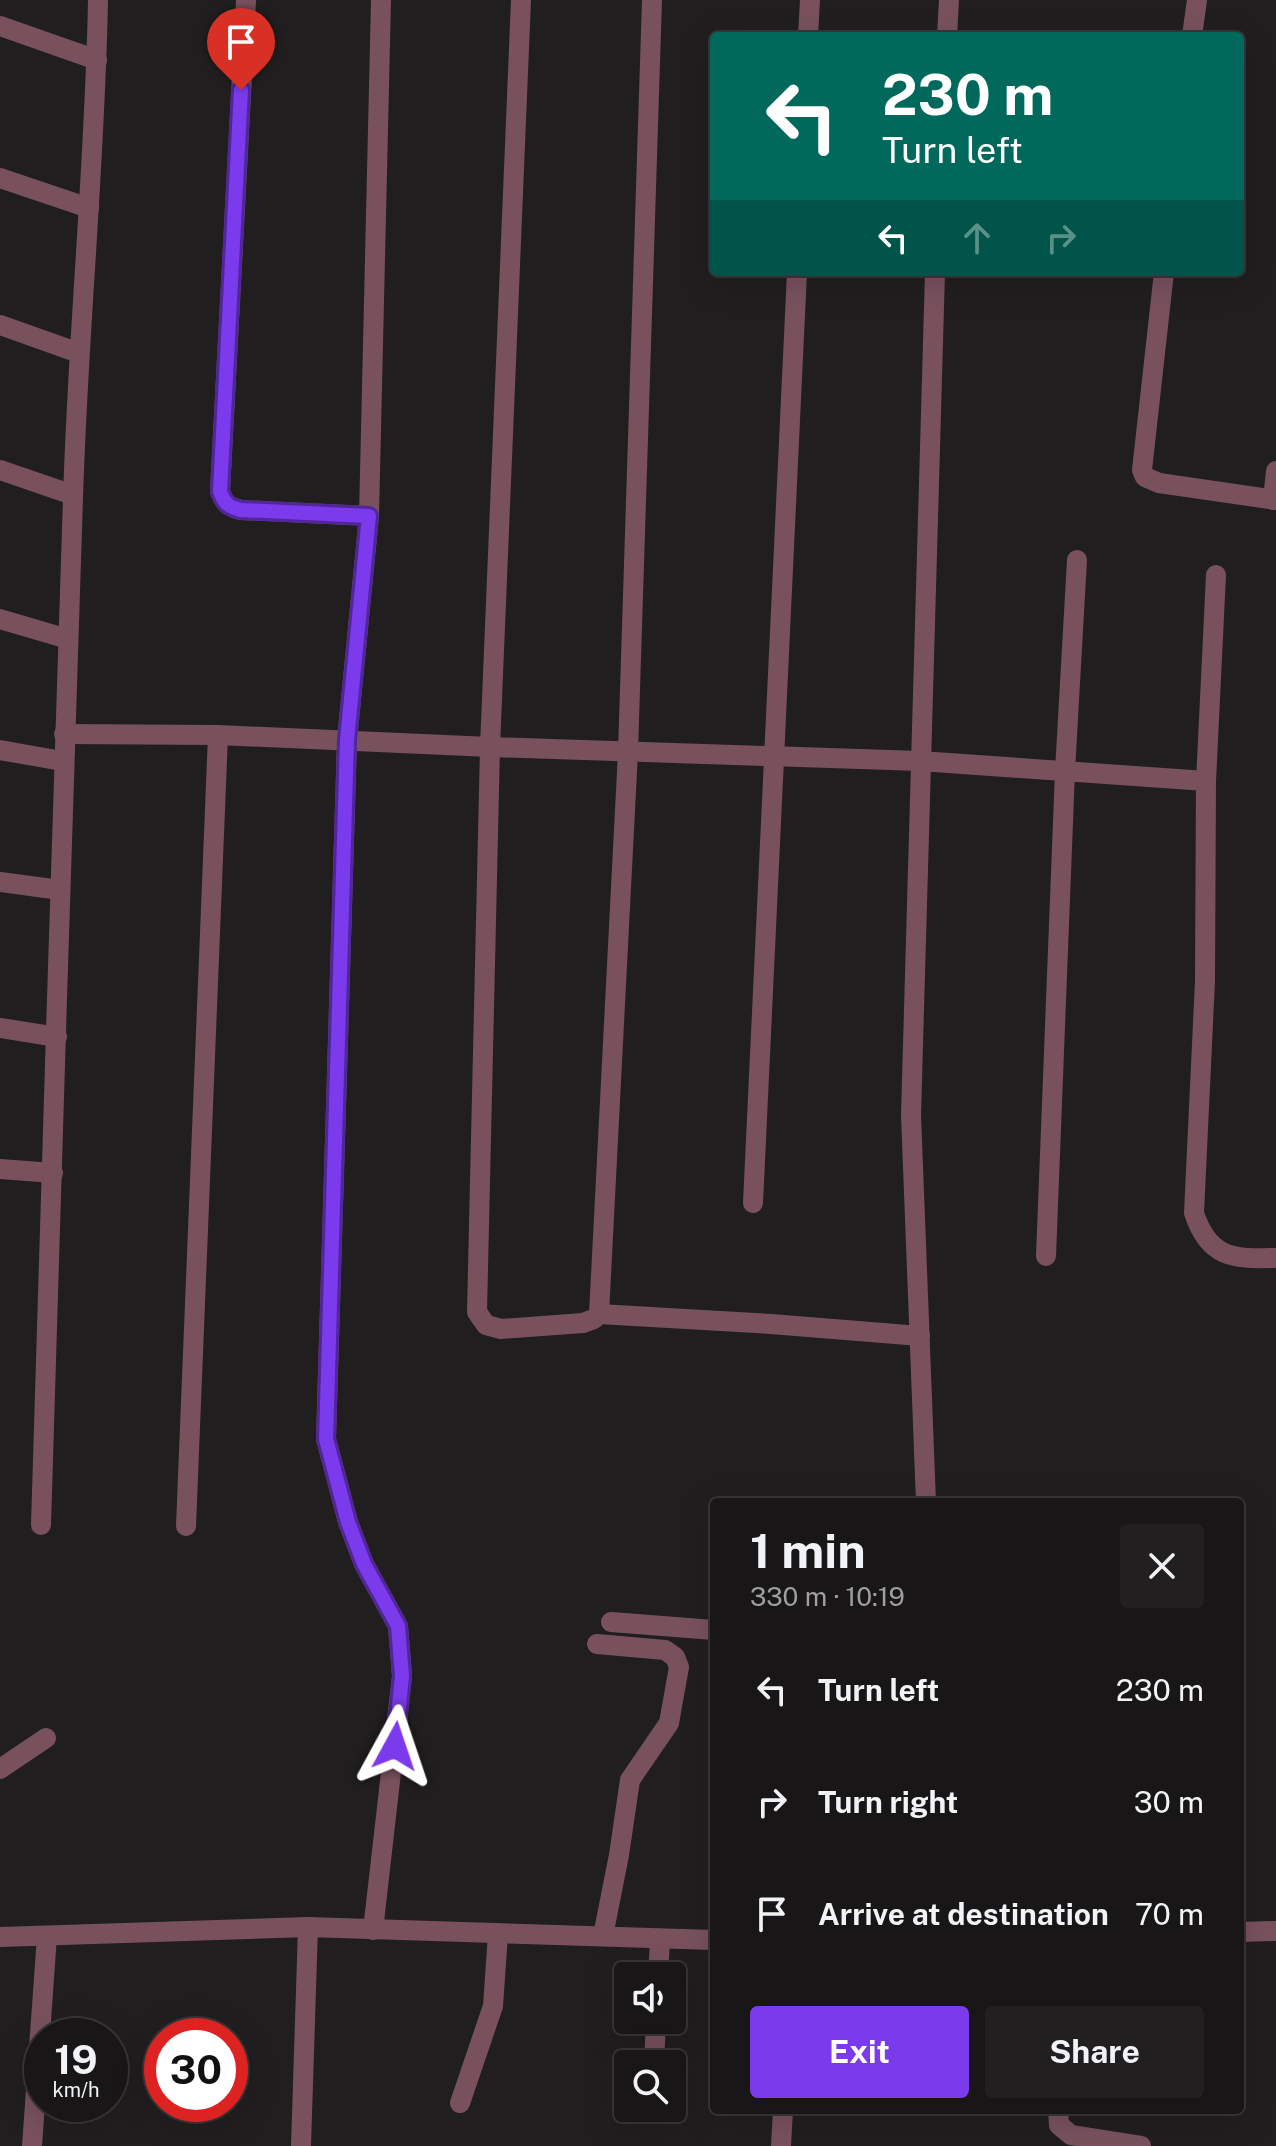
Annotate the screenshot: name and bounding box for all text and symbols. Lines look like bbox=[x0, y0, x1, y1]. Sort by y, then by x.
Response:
pin bbox=[207, 8, 275, 90]
icon: arrive bbox=[219, 20, 263, 64]
text: 230 m bbox=[882, 62, 1054, 128]
icon: left bbox=[750, 64, 854, 168]
text: Turn left bbox=[882, 129, 1023, 171]
icon: left bbox=[871, 216, 915, 260]
icon: ahead bbox=[955, 216, 999, 260]
icon: right bbox=[1039, 216, 1083, 260]
text: 1 min bbox=[750, 1522, 866, 1579]
button: close bbox=[1120, 1524, 1204, 1608]
text: 330 m · 10:19 bbox=[750, 1581, 905, 1612]
icon: left bbox=[750, 1668, 794, 1712]
text: Turn left bbox=[818, 1672, 939, 1708]
text: 230 m bbox=[1116, 1672, 1204, 1708]
position arrow bbox=[353, 1704, 437, 1788]
icon: right bbox=[750, 1780, 794, 1824]
text: Turn right bbox=[818, 1784, 958, 1820]
text: 30 m bbox=[1134, 1784, 1204, 1820]
icon: arrive bbox=[750, 1892, 794, 1936]
text: Arrive at destination bbox=[818, 1896, 1109, 1932]
text: 70 m bbox=[1135, 1896, 1204, 1932]
map controls bbox=[614, 1962, 686, 2122]
button: sound bbox=[614, 1962, 686, 2034]
button: Exit bbox=[750, 2006, 969, 2098]
button: Share bbox=[985, 2006, 1204, 2098]
speed limit sign: 30 bbox=[144, 2018, 248, 2122]
text: 19 bbox=[54, 2036, 98, 2083]
button: search bbox=[614, 2050, 686, 2122]
text: km/h bbox=[52, 2078, 100, 2102]

